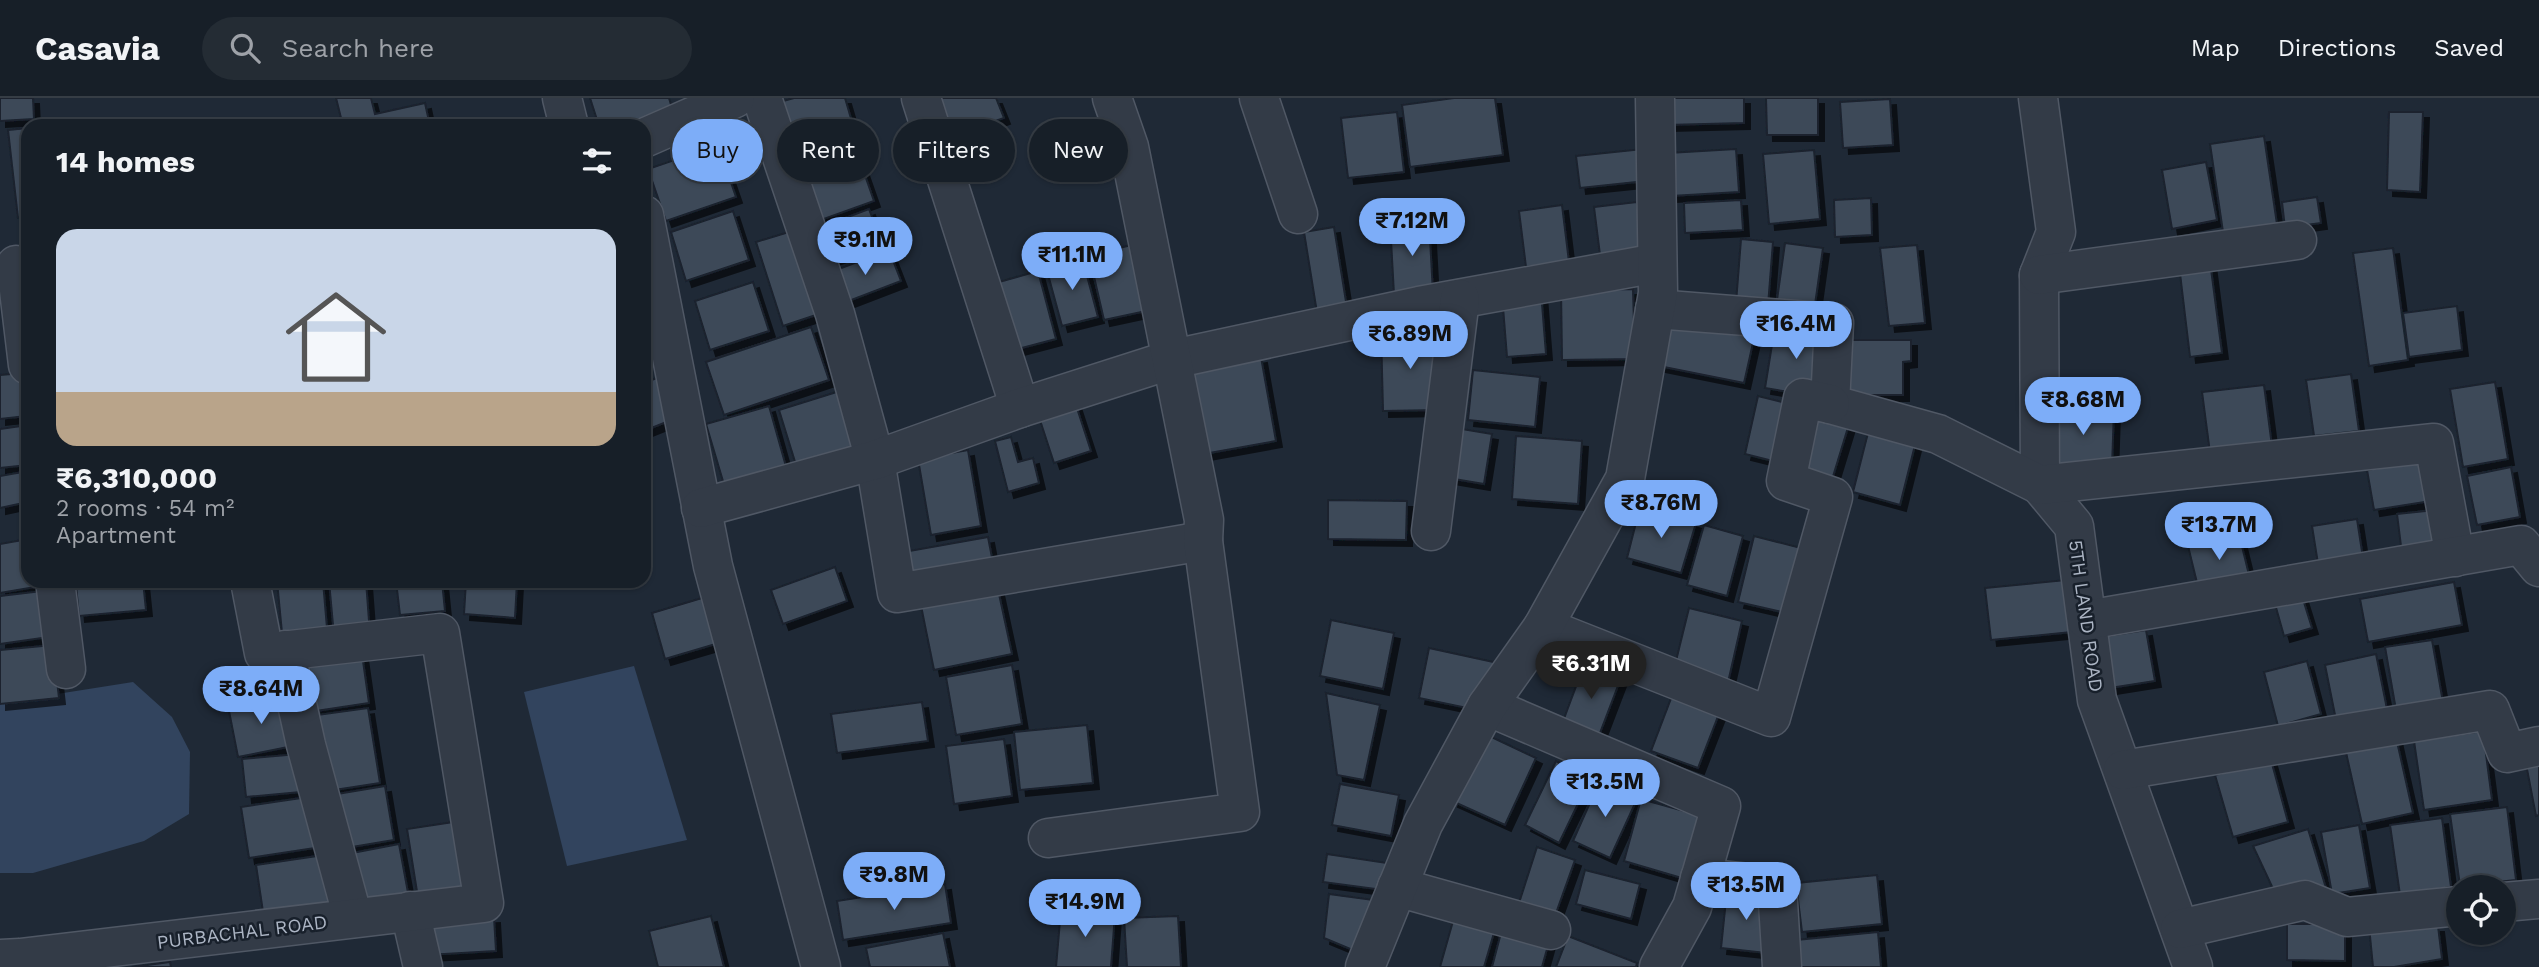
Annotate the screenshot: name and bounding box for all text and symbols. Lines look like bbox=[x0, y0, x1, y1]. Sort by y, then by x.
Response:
search box bbox=[202, 17, 692, 80]
text: Casavia bbox=[35, 29, 160, 68]
icon: search bbox=[226, 29, 264, 67]
text: Search here bbox=[282, 33, 434, 63]
text: Map bbox=[2191, 34, 2240, 62]
text: Directions bbox=[2278, 34, 2396, 62]
text: Saved bbox=[2434, 34, 2504, 62]
chip: Buy bbox=[672, 119, 763, 182]
chip: Rent bbox=[777, 119, 879, 182]
chip: Filters bbox=[893, 119, 1015, 182]
chip: New bbox=[1029, 119, 1128, 182]
icon: filters bbox=[578, 142, 616, 180]
text: 14 homes bbox=[56, 144, 195, 179]
pin: ₹7.12M bbox=[1355, 198, 1469, 258]
text: ₹7.12M bbox=[1375, 207, 1449, 234]
pin: ₹9.1M bbox=[816, 218, 914, 277]
text: ₹9.1M bbox=[833, 226, 897, 253]
pin: ₹11.1M bbox=[1015, 232, 1129, 292]
text: ₹11.1M bbox=[1038, 241, 1106, 268]
icon: home bbox=[273, 274, 399, 400]
pin: ₹16.4M bbox=[1739, 302, 1853, 361]
text: ₹16.4M bbox=[1756, 310, 1836, 337]
pin: ₹6.89M bbox=[1353, 312, 1467, 371]
text: ₹6.89M bbox=[1368, 320, 1452, 347]
pin: ₹8.68M bbox=[2026, 378, 2140, 437]
text: ₹8.68M bbox=[2041, 386, 2125, 413]
text: ₹6,310,000 bbox=[56, 460, 217, 495]
pin: ₹8.76M bbox=[1604, 480, 1718, 540]
text: ₹8.76M bbox=[1621, 489, 1701, 516]
text: 2 rooms · 54 m² bbox=[56, 495, 234, 522]
pin: ₹13.7M bbox=[2162, 503, 2276, 562]
text: ₹13.7M bbox=[2181, 511, 2257, 538]
text: Apartment bbox=[56, 522, 176, 549]
street label: 5TH LAND ROAD bbox=[2064, 538, 2108, 694]
pin: ₹6.31M bbox=[1534, 642, 1648, 701]
text: ₹6.31M bbox=[1551, 650, 1631, 677]
pin: ₹8.64M bbox=[204, 666, 318, 726]
text: ₹8.64M bbox=[219, 675, 303, 702]
pin: ₹13.5M bbox=[1548, 760, 1662, 819]
text: ₹13.5M bbox=[1566, 768, 1644, 795]
pin: ₹9.8M bbox=[845, 852, 943, 912]
text: ₹9.8M bbox=[859, 861, 929, 888]
pin: ₹13.5M bbox=[1689, 862, 1803, 922]
text: ₹13.5M bbox=[1707, 871, 1785, 898]
map controls bbox=[2446, 875, 2516, 945]
button: locate bbox=[2446, 875, 2516, 945]
pin: ₹14.9M bbox=[1028, 880, 1142, 939]
text: ₹14.9M bbox=[1045, 888, 1125, 915]
street label: PURBACHAL ROAD bbox=[156, 910, 328, 954]

